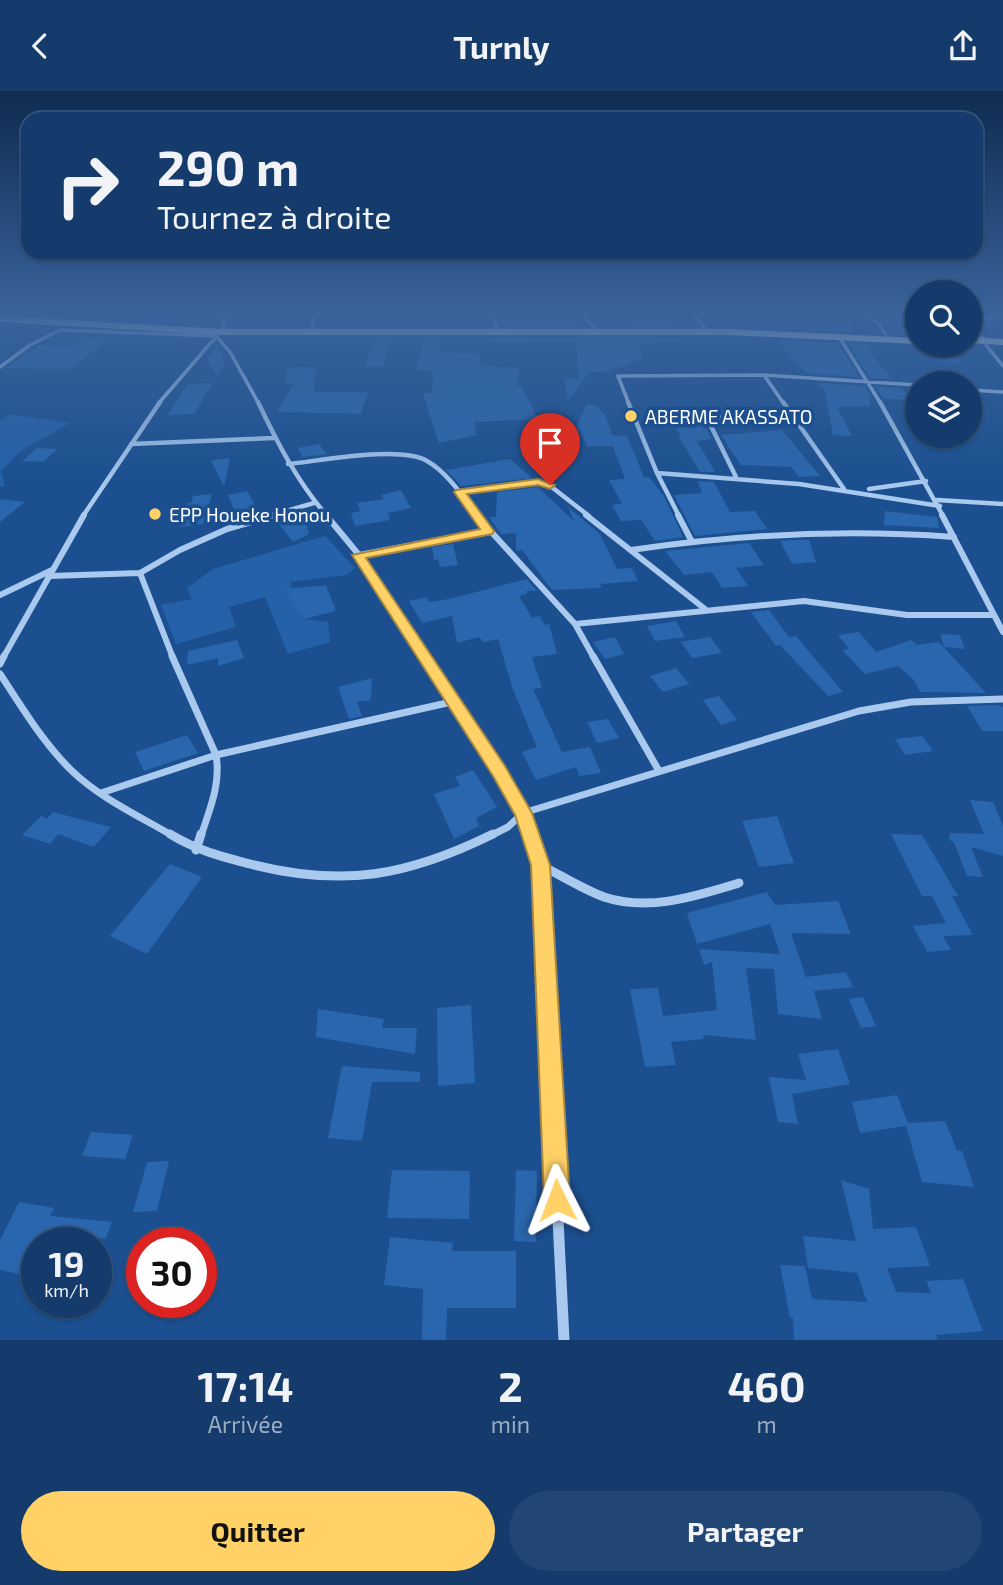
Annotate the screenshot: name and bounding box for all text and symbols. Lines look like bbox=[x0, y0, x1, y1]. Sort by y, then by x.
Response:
icon: back bbox=[21, 27, 59, 65]
text: Turnly bbox=[453, 27, 550, 65]
icon: share bbox=[944, 27, 982, 65]
text: 290 m bbox=[157, 137, 299, 196]
icon: right bbox=[42, 140, 133, 231]
text: Tournez à droite bbox=[157, 197, 391, 235]
map controls bbox=[905, 280, 982, 448]
button: search bbox=[905, 280, 982, 357]
button: layers bbox=[905, 371, 982, 448]
place label: ABERME AKASSATO bbox=[645, 405, 812, 428]
marker: ABERME AKASSATO bbox=[623, 408, 639, 424]
pin bbox=[520, 413, 580, 485]
icon: arrive bbox=[531, 424, 569, 462]
place label: EPP Houeke Honou bbox=[169, 503, 330, 526]
marker: EPP Houeke Honou bbox=[147, 506, 163, 522]
position arrow bbox=[520, 1163, 594, 1237]
speed limit sign: 30 bbox=[126, 1227, 217, 1318]
text: 19 bbox=[49, 1242, 84, 1284]
text: km/h bbox=[44, 1279, 89, 1301]
text: 17:14 bbox=[197, 1360, 293, 1410]
text: 2 bbox=[498, 1360, 523, 1410]
text: 460 bbox=[728, 1360, 806, 1410]
text: Arrivée bbox=[208, 1410, 283, 1438]
text: min bbox=[491, 1410, 530, 1438]
text: m bbox=[756, 1410, 777, 1438]
button: Quitter bbox=[21, 1491, 495, 1571]
button: Partager bbox=[509, 1491, 982, 1571]

